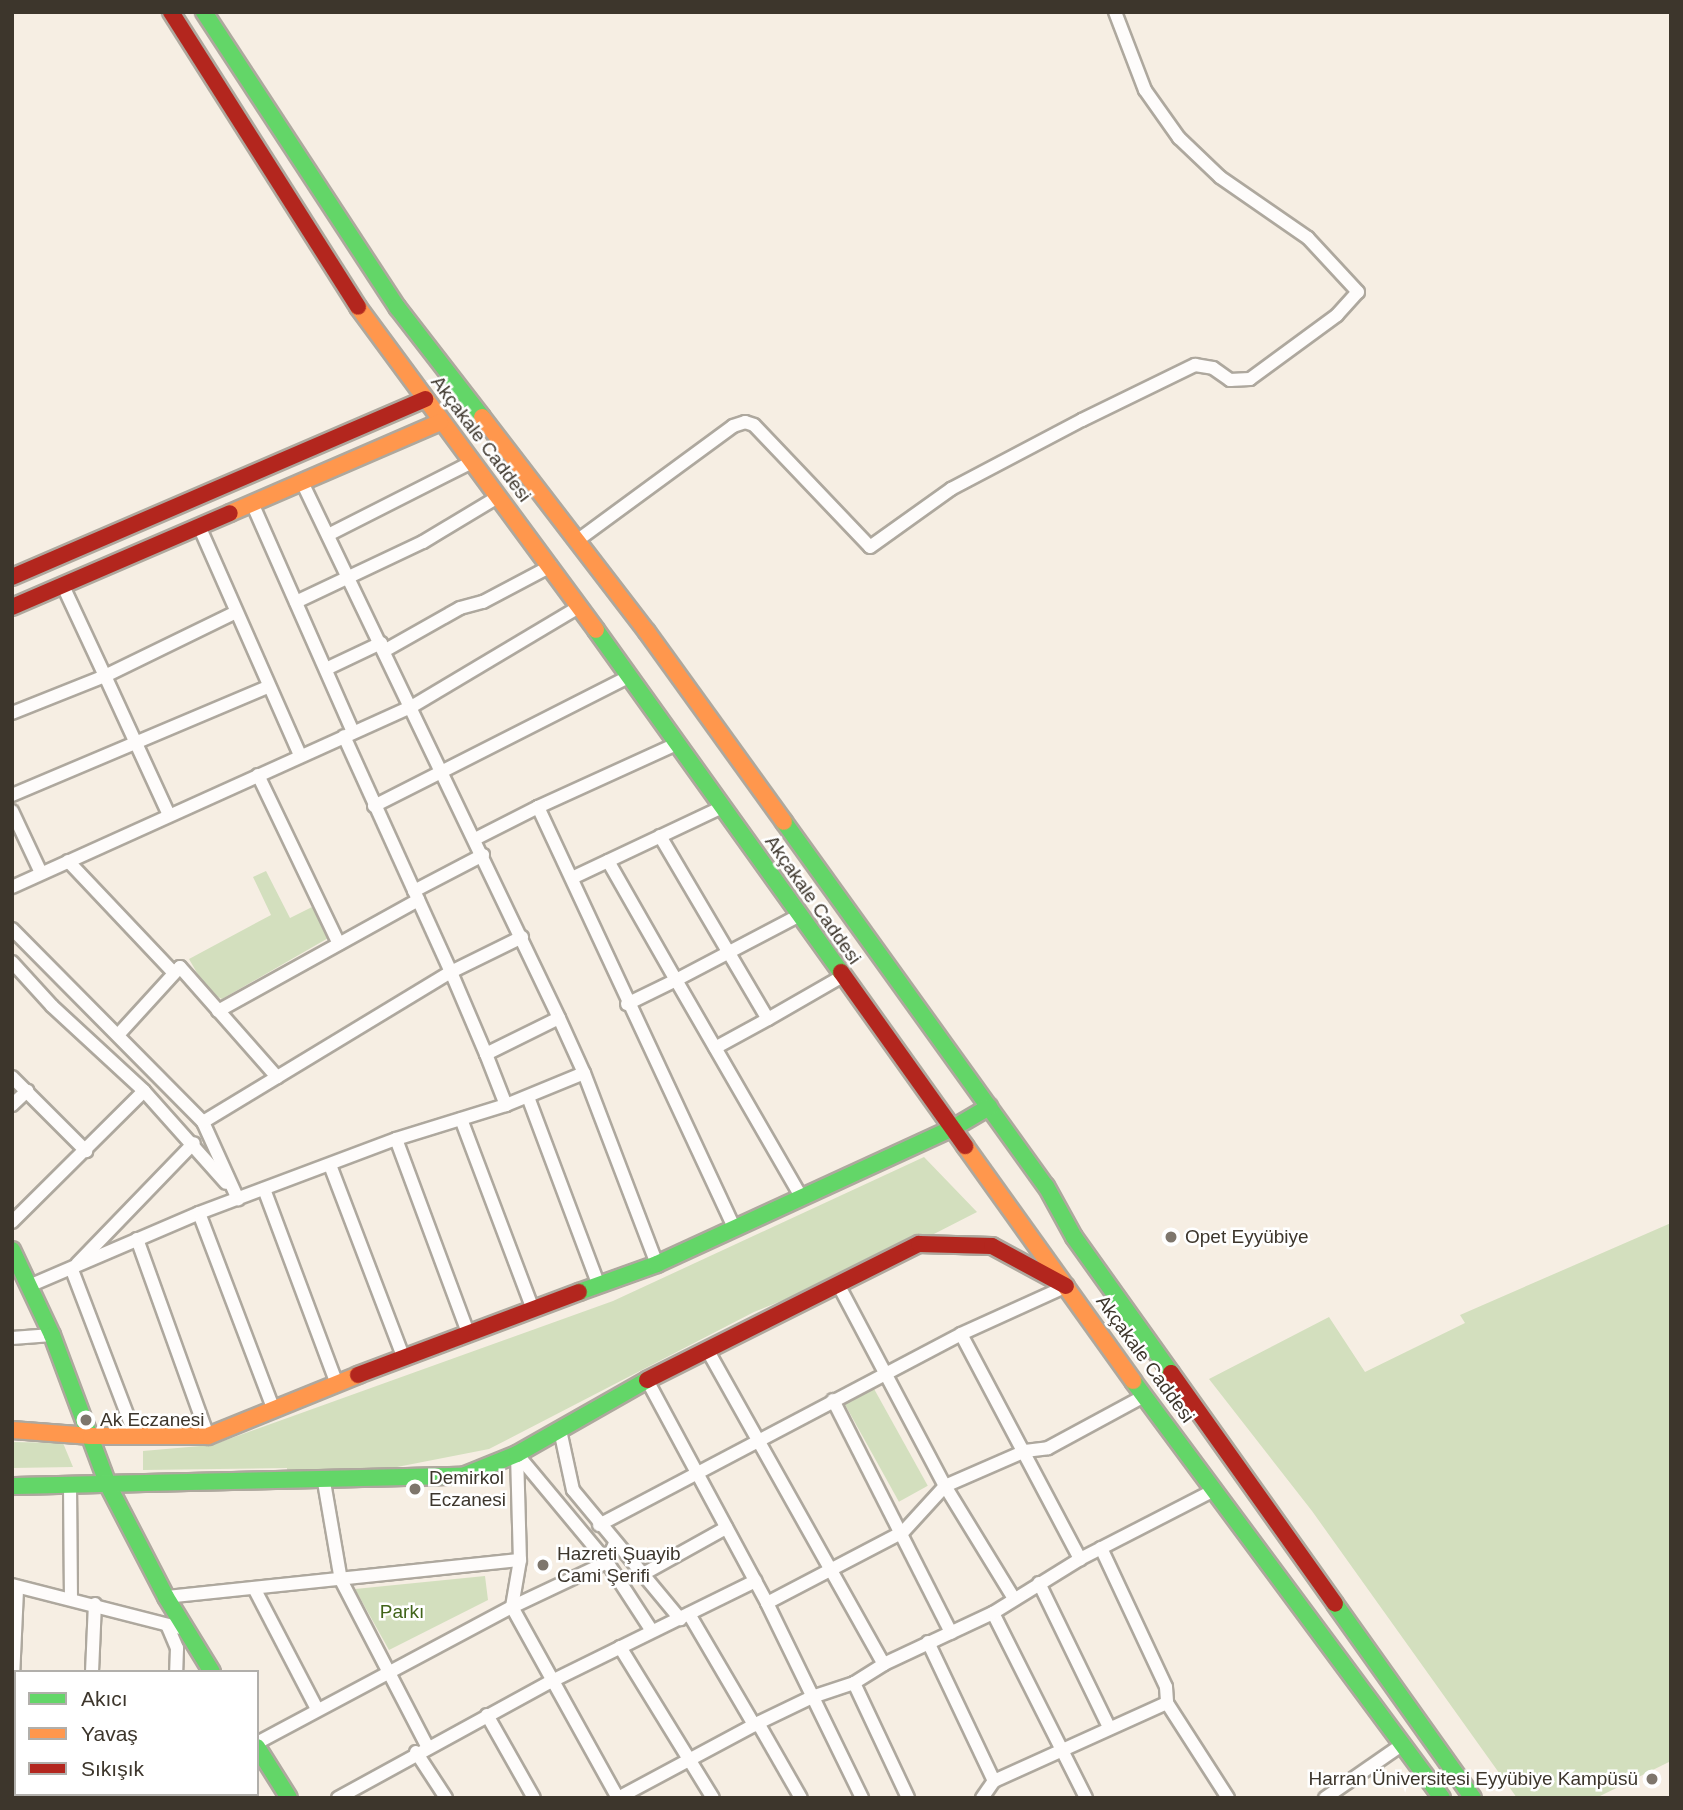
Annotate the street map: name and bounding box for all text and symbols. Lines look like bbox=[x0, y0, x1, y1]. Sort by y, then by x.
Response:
street label: Akçakale Caddesi bbox=[426, 371, 536, 507]
street label: Akçakale Caddesi bbox=[760, 831, 866, 969]
place label: Opet Eyyübiye bbox=[1185, 1226, 1309, 1248]
marker: Opet Eyyübiye bbox=[1163, 1229, 1179, 1245]
street label: Akçakale Caddesi bbox=[1091, 1291, 1199, 1427]
place label: Ak Eczanesi bbox=[100, 1409, 205, 1431]
marker: Ak Eczanesi bbox=[78, 1412, 94, 1428]
place label: Demirkol Eczanesi bbox=[429, 1467, 506, 1511]
marker: Demirkol Eczanesi bbox=[407, 1481, 423, 1497]
place label: Hazreti Şuayib Cami Şerifi bbox=[557, 1543, 681, 1587]
marker: Hazreti Şuayib Cami Şerifi bbox=[535, 1557, 551, 1573]
park label: Parkı bbox=[380, 1601, 424, 1623]
legend bbox=[14, 1670, 259, 1796]
text: Akıcı bbox=[81, 1687, 128, 1710]
text: Yavaş bbox=[81, 1722, 138, 1745]
text: Sıkışık bbox=[81, 1757, 144, 1780]
place label: Harran Üniversitesi Eyyübiye Kampüsü bbox=[1309, 1768, 1638, 1790]
marker: Harran Üniversitesi Eyyübiye Kampüsü bbox=[1644, 1771, 1660, 1787]

